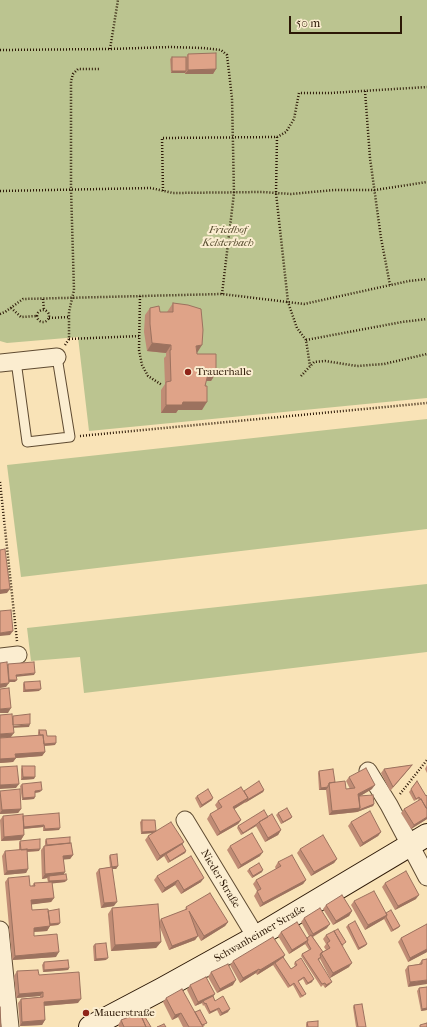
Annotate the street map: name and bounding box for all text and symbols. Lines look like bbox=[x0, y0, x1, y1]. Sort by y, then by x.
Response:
scale bar bbox=[291, 8, 404, 34]
text: 50 m bbox=[296, 16, 320, 30]
park label: Friedhof Kelsterbach bbox=[202, 223, 254, 249]
place label: Trauerhalle bbox=[196, 365, 251, 379]
marker: Trauerhalle bbox=[183, 367, 193, 377]
street label: Nieder Straße bbox=[197, 847, 243, 911]
street label: Schwanheimer Straße bbox=[212, 902, 308, 966]
place label: Mauerstraße bbox=[94, 1006, 155, 1020]
marker: Mauerstraße bbox=[81, 1008, 91, 1018]

